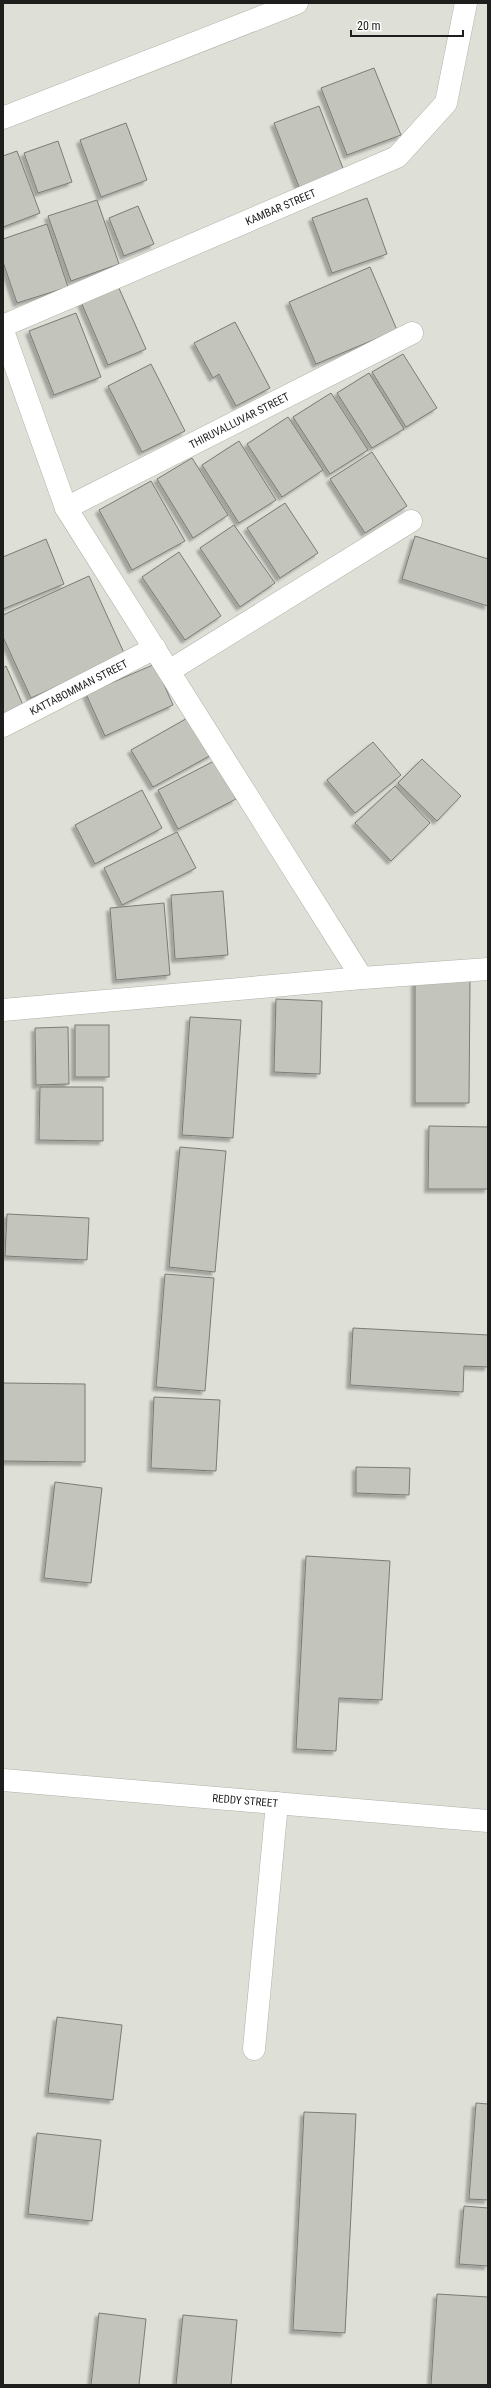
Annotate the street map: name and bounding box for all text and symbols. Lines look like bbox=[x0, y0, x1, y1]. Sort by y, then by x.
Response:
scale bar bbox=[351, 12, 463, 38]
text: 20 m bbox=[357, 19, 381, 33]
street label: KAMBAR STREET bbox=[243, 186, 318, 228]
street label: THIRUVALLUVAR STREET bbox=[187, 390, 292, 451]
street label: KATTABOMMAN STREET bbox=[27, 657, 130, 718]
street label: REDDY STREET bbox=[212, 1791, 279, 1810]

